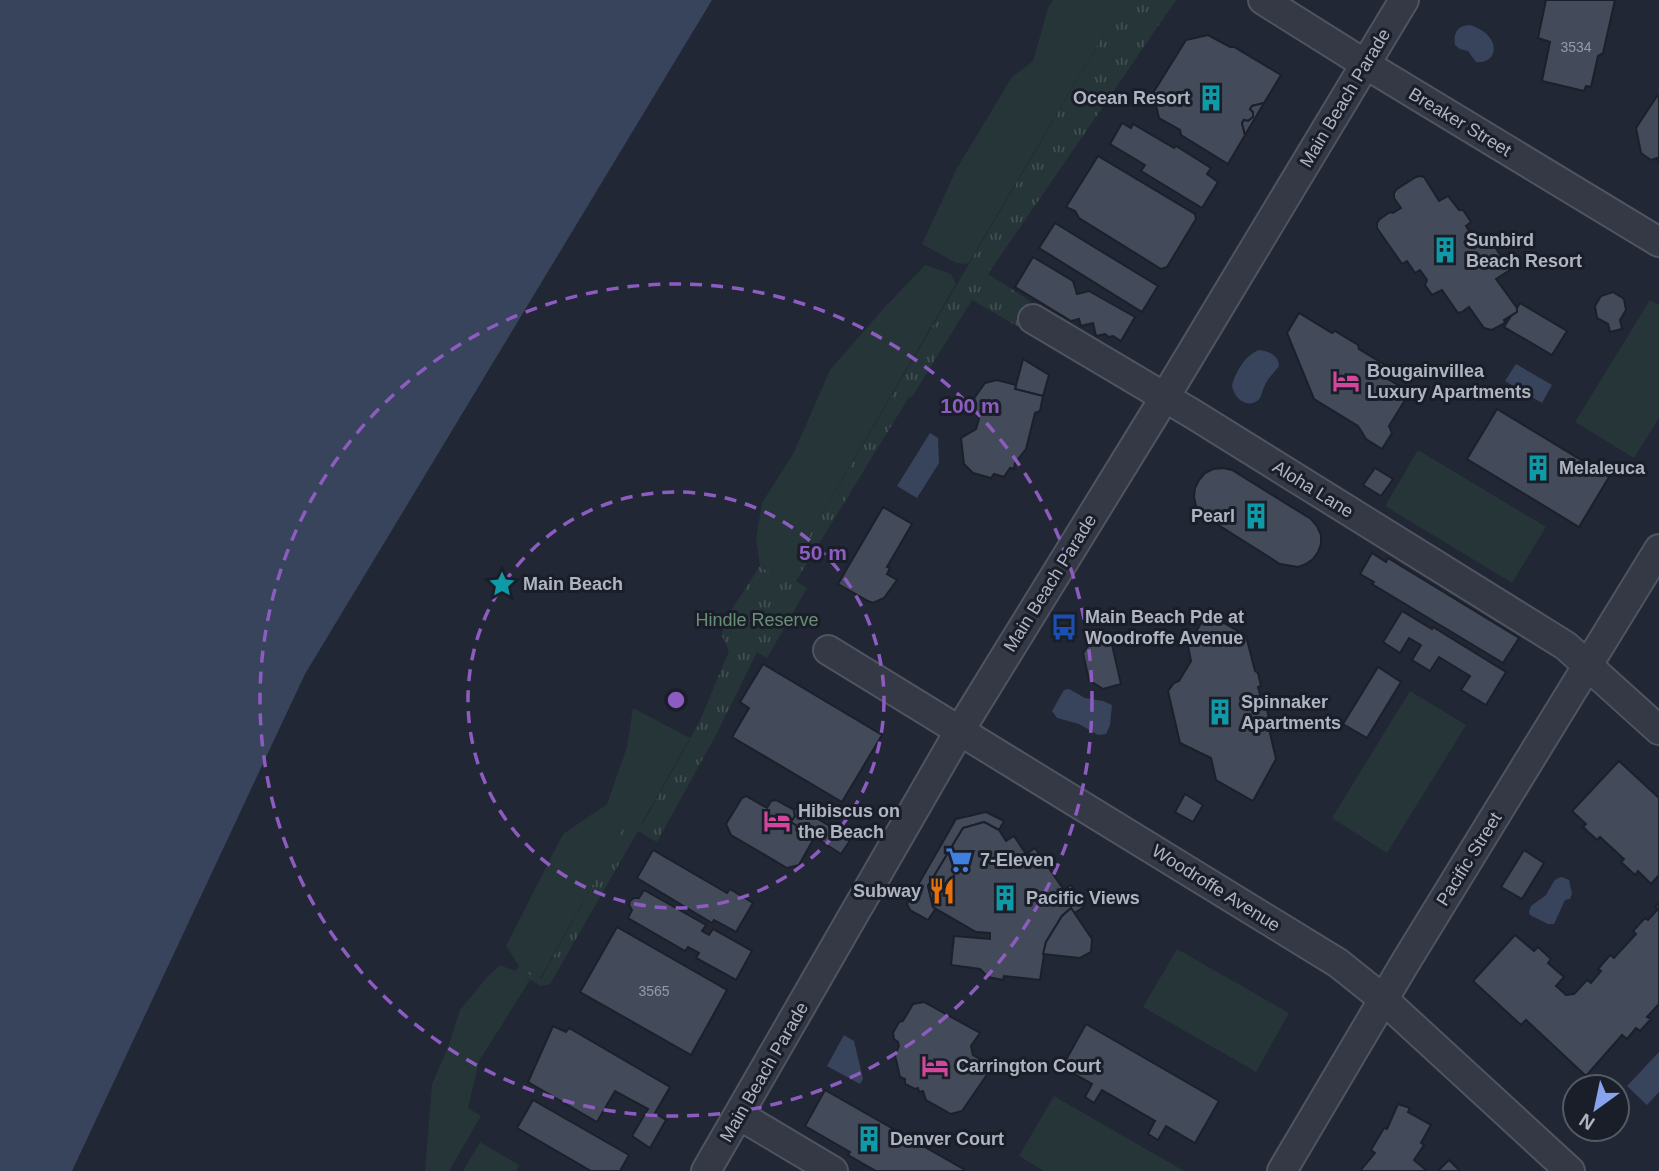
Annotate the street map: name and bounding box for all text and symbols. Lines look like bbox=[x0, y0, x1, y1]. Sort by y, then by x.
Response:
street label: Main Beach Parade bbox=[1296, 25, 1394, 171]
house number: 3534 bbox=[1560, 39, 1592, 55]
building icon: Ocean Resort bbox=[1196, 83, 1226, 113]
street label: Breaker Street bbox=[1405, 84, 1515, 160]
place label: Ocean Resort bbox=[1073, 88, 1190, 108]
place label: Sunbird Beach Resort bbox=[1466, 230, 1582, 271]
building icon: Sunbird Beach Resort bbox=[1430, 235, 1460, 265]
place label: Bougainvillea Luxury Apartments bbox=[1367, 361, 1531, 402]
hotel icon: Bougainvillea Luxury Apartments bbox=[1331, 366, 1361, 396]
text: 100 m bbox=[940, 394, 1000, 417]
building icon: Melaleuca bbox=[1523, 453, 1553, 483]
street label: Aloha Lane bbox=[1269, 456, 1357, 522]
place label: Melaleuca bbox=[1559, 458, 1646, 478]
building icon: Pearl bbox=[1241, 501, 1271, 531]
place label: Pearl bbox=[1191, 506, 1235, 526]
street label: Main Beach Parade bbox=[1000, 511, 1100, 655]
text: 50 m bbox=[799, 541, 847, 564]
place icon: Main Beach bbox=[487, 569, 517, 599]
place label: Main Beach bbox=[523, 574, 623, 594]
place label: Main Beach Pde at Woodroffe Avenue bbox=[1085, 607, 1244, 648]
park label: Hindle Reserve bbox=[695, 610, 819, 630]
bus stop icon: Main Beach Pde at Woodroffe Avenue bbox=[1049, 612, 1079, 642]
centre of rings bbox=[664, 688, 688, 712]
place label: Spinnaker Apartments bbox=[1241, 692, 1341, 733]
building icon: Spinnaker Apartments bbox=[1205, 697, 1235, 727]
place label: Hibiscus on the Beach bbox=[798, 801, 900, 842]
hotel icon: Hibiscus on the Beach bbox=[762, 806, 792, 836]
street label: Pacific Street bbox=[1432, 809, 1506, 909]
street label: Woodroffe Avenue bbox=[1148, 841, 1284, 935]
supermarket icon: 7-Eleven bbox=[944, 845, 974, 875]
place label: 7-Eleven bbox=[980, 850, 1054, 870]
restaurant icon: Subway bbox=[927, 876, 957, 906]
place label: Subway bbox=[853, 881, 921, 901]
building icon: Pacific Views bbox=[990, 883, 1020, 913]
place label: Pacific Views bbox=[1026, 888, 1140, 908]
house number: 3565 bbox=[638, 983, 670, 999]
street label: Main Beach Parade bbox=[716, 999, 812, 1145]
hotel icon: Carrington Court bbox=[920, 1051, 950, 1081]
place label: Carrington Court bbox=[956, 1056, 1101, 1076]
north arrow bbox=[1561, 1073, 1631, 1143]
text: N bbox=[1576, 1109, 1598, 1134]
building icon: Denver Court bbox=[854, 1124, 884, 1154]
place label: Denver Court bbox=[890, 1129, 1004, 1149]

